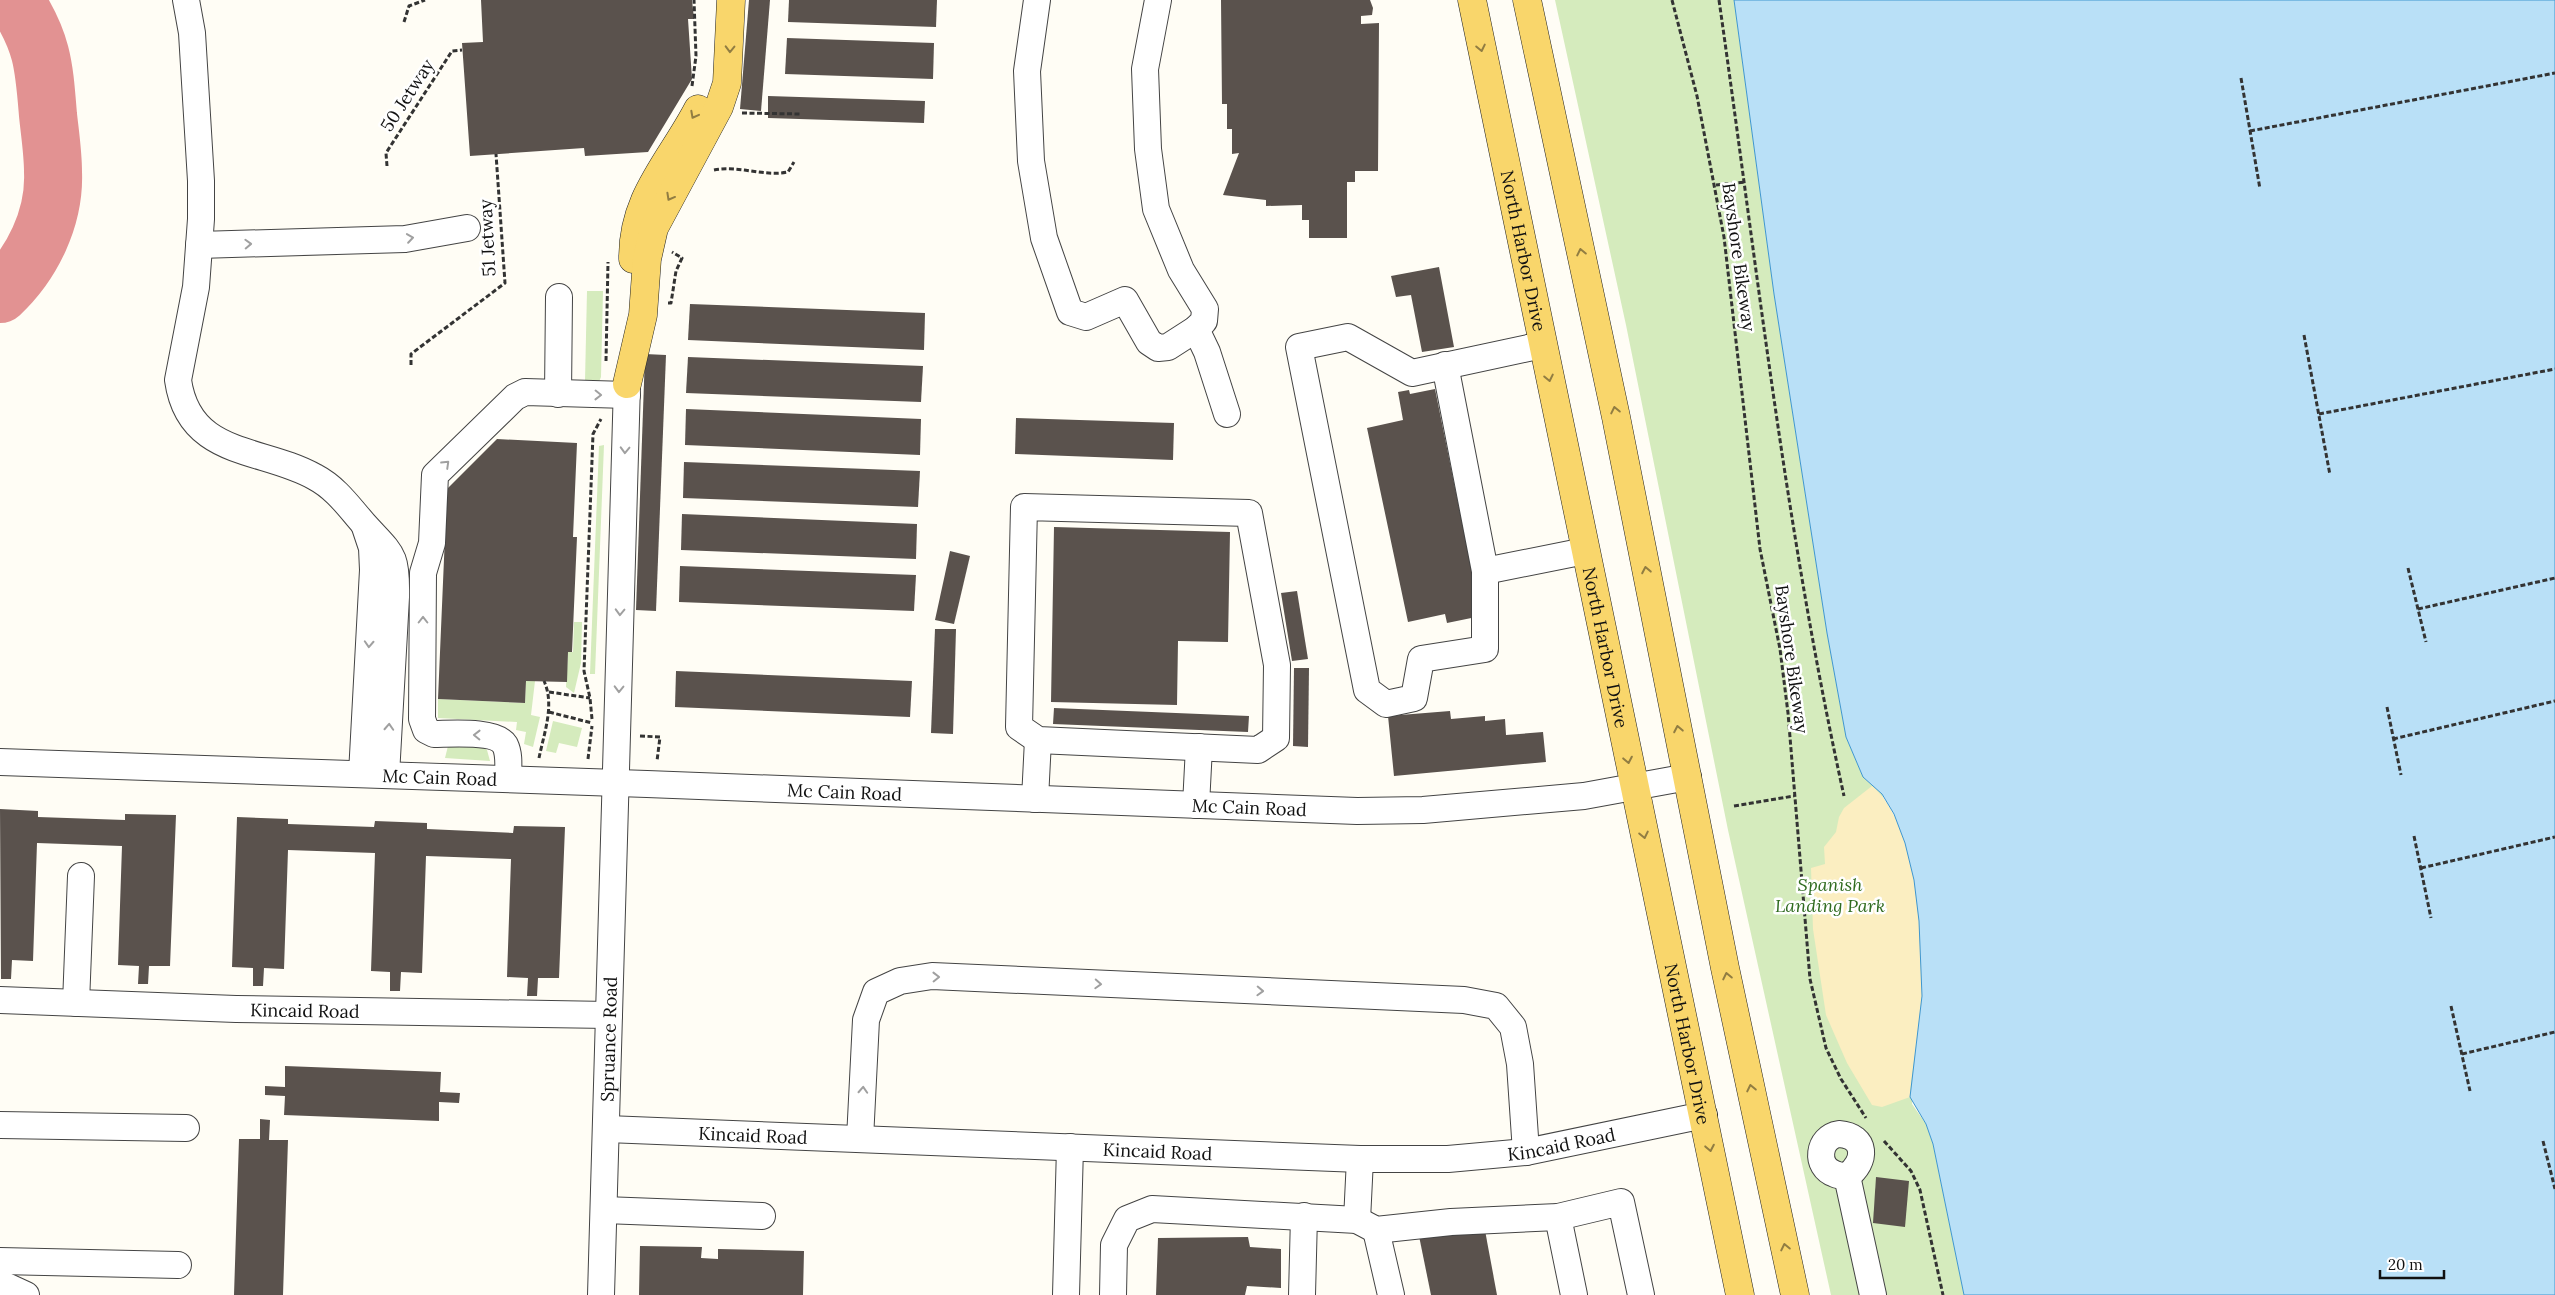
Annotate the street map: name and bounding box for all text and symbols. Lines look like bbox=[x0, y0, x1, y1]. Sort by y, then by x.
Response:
one-way arrow bbox=[1476, 43, 1486, 52]
one-way arrow bbox=[725, 45, 735, 53]
street label: 50 Jetway bbox=[375, 54, 439, 136]
one-way arrow bbox=[691, 110, 701, 119]
street label: North Harbor Drive bbox=[1496, 168, 1552, 334]
street label: Bayshore Bikeway bbox=[1717, 181, 1761, 333]
one-way arrow bbox=[666, 192, 676, 201]
street label: 51 Jetway bbox=[473, 198, 501, 277]
one-way arrow bbox=[406, 233, 414, 243]
one-way arrow bbox=[244, 238, 252, 249]
one-way arrow bbox=[1576, 247, 1587, 256]
one-way arrow bbox=[1543, 374, 1554, 383]
one-way arrow bbox=[594, 390, 602, 400]
one-way arrow bbox=[1610, 406, 1621, 415]
one-way arrow bbox=[620, 446, 631, 454]
one-way arrow bbox=[441, 461, 450, 470]
street label: North Harbor Drive bbox=[1578, 565, 1634, 730]
one-way arrow bbox=[1642, 565, 1652, 574]
street label: Bayshore Bikeway bbox=[1770, 583, 1814, 735]
one-way arrow bbox=[615, 609, 626, 617]
one-way arrow bbox=[418, 616, 428, 624]
one-way arrow bbox=[363, 641, 374, 649]
one-way arrow bbox=[614, 686, 624, 693]
one-way arrow bbox=[383, 722, 394, 730]
one-way arrow bbox=[1673, 725, 1684, 734]
one-way arrow bbox=[473, 730, 481, 740]
one-way arrow bbox=[1622, 756, 1633, 765]
street label: Mc Cain Road bbox=[382, 764, 498, 790]
street label: Mc Cain Road bbox=[787, 778, 903, 805]
street label: Mc Cain Road bbox=[1191, 793, 1307, 821]
one-way arrow bbox=[1638, 830, 1649, 839]
park label: Spanish Landing Park bbox=[1775, 873, 1885, 917]
street label: North Harbor Drive bbox=[1660, 961, 1716, 1127]
one-way arrow bbox=[932, 972, 940, 982]
one-way arrow bbox=[1722, 972, 1733, 981]
street label: Spruance Road bbox=[595, 976, 622, 1102]
one-way arrow bbox=[1094, 978, 1102, 989]
one-way arrow bbox=[1257, 985, 1265, 996]
street label: Kincaid Road bbox=[250, 998, 360, 1022]
one-way arrow bbox=[1746, 1084, 1757, 1093]
one-way arrow bbox=[857, 1086, 868, 1094]
street label: Kincaid Road bbox=[698, 1121, 808, 1148]
street label: Kincaid Road bbox=[1506, 1122, 1618, 1165]
street label: Kincaid Road bbox=[1102, 1137, 1213, 1165]
one-way arrow bbox=[1705, 1143, 1715, 1152]
one-way arrow bbox=[1780, 1243, 1791, 1252]
scale bar bbox=[2380, 1248, 2444, 1280]
text: 20 m bbox=[2388, 1255, 2423, 1274]

